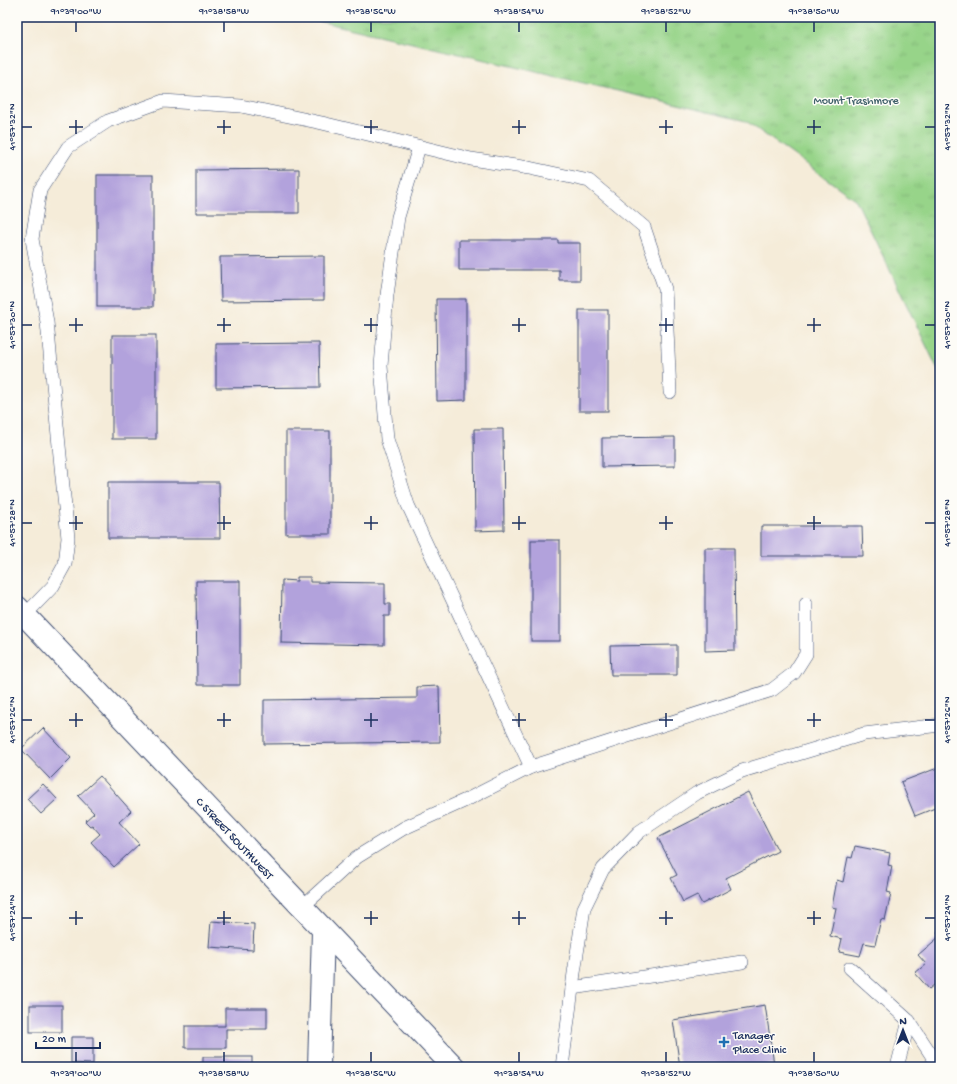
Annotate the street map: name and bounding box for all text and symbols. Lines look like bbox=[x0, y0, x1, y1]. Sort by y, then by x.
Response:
text: 91°39'00"W bbox=[50, 6, 102, 18]
text: 91°38'58"W bbox=[198, 6, 250, 18]
text: 91°38'56"W bbox=[345, 6, 396, 18]
text: 91°38'54"W bbox=[493, 6, 544, 18]
text: 91°38'52"W bbox=[640, 6, 691, 18]
text: 91°38'50"W bbox=[788, 6, 840, 18]
park label: Mount Trashmore bbox=[813, 95, 899, 109]
text: 41°57'32"N bbox=[7, 103, 19, 151]
text: 41°57'32"N bbox=[942, 103, 954, 151]
text: 41°57'30"N bbox=[7, 301, 19, 349]
text: 41°57'30"N bbox=[942, 301, 954, 349]
text: 41°57'28"N bbox=[7, 499, 19, 547]
text: 41°57'28"N bbox=[942, 499, 954, 547]
text: 41°57'26"N bbox=[7, 696, 19, 743]
text: 41°57'26"N bbox=[942, 696, 954, 743]
street label: C STREET SOUTHWEST bbox=[192, 795, 276, 884]
text: 41°57'24"N bbox=[7, 894, 19, 941]
text: 41°57'24"N bbox=[942, 894, 954, 941]
north arrow bbox=[883, 1010, 923, 1050]
text: N bbox=[899, 1016, 907, 1028]
scale bar bbox=[36, 1024, 100, 1050]
place label: Tanager Place Clinic bbox=[732, 1030, 787, 1058]
text: 20 m bbox=[42, 1033, 67, 1047]
marker: Tanager Place Clinic bbox=[718, 1036, 730, 1048]
text: 91°39'00"W bbox=[50, 1068, 102, 1080]
text: 91°38'58"W bbox=[198, 1068, 250, 1080]
text: 91°38'56"W bbox=[345, 1068, 396, 1080]
text: 91°38'54"W bbox=[493, 1068, 544, 1080]
text: 91°38'52"W bbox=[640, 1068, 691, 1080]
text: 91°38'50"W bbox=[788, 1068, 840, 1080]

